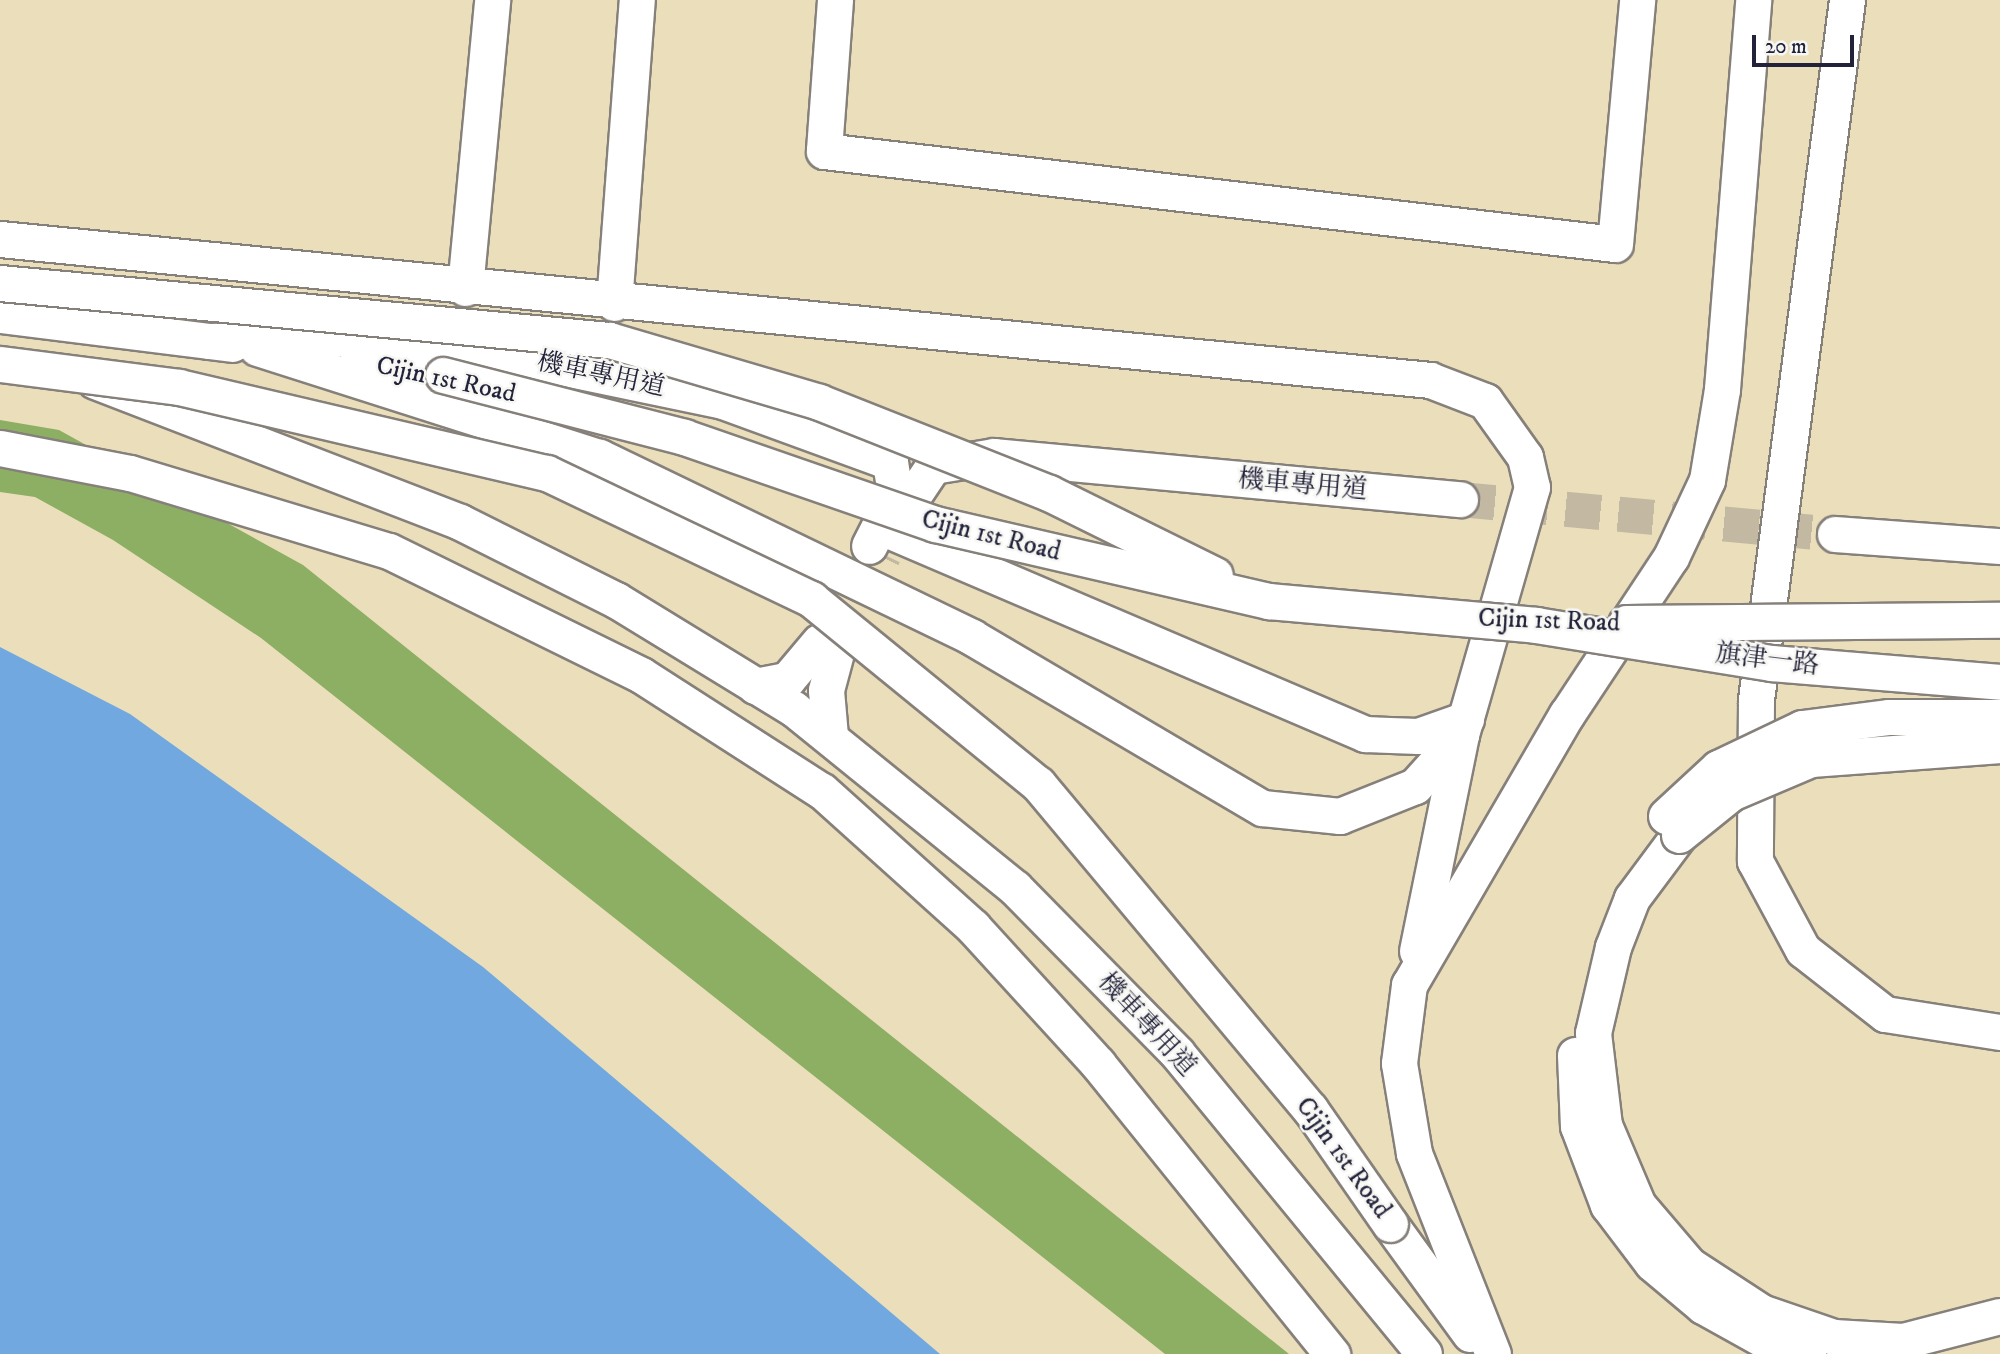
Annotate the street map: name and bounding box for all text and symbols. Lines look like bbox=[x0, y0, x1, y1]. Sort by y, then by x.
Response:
scale bar bbox=[1755, 21, 1856, 65]
text: 20 m bbox=[1765, 34, 1807, 60]
street label: 機車專用道 bbox=[534, 346, 668, 404]
street label: Cijin 1st Road bbox=[373, 350, 519, 410]
street label: 機車專用道 bbox=[1237, 464, 1369, 506]
street label: Cijin 1st Road bbox=[918, 504, 1064, 568]
street label: Cijin 1st Road bbox=[1478, 603, 1620, 639]
street label: 旗津一路 bbox=[1713, 638, 1821, 682]
street label: 機車專用道 bbox=[1091, 967, 1203, 1083]
street label: Cijin 1st Road bbox=[1289, 1091, 1397, 1225]

